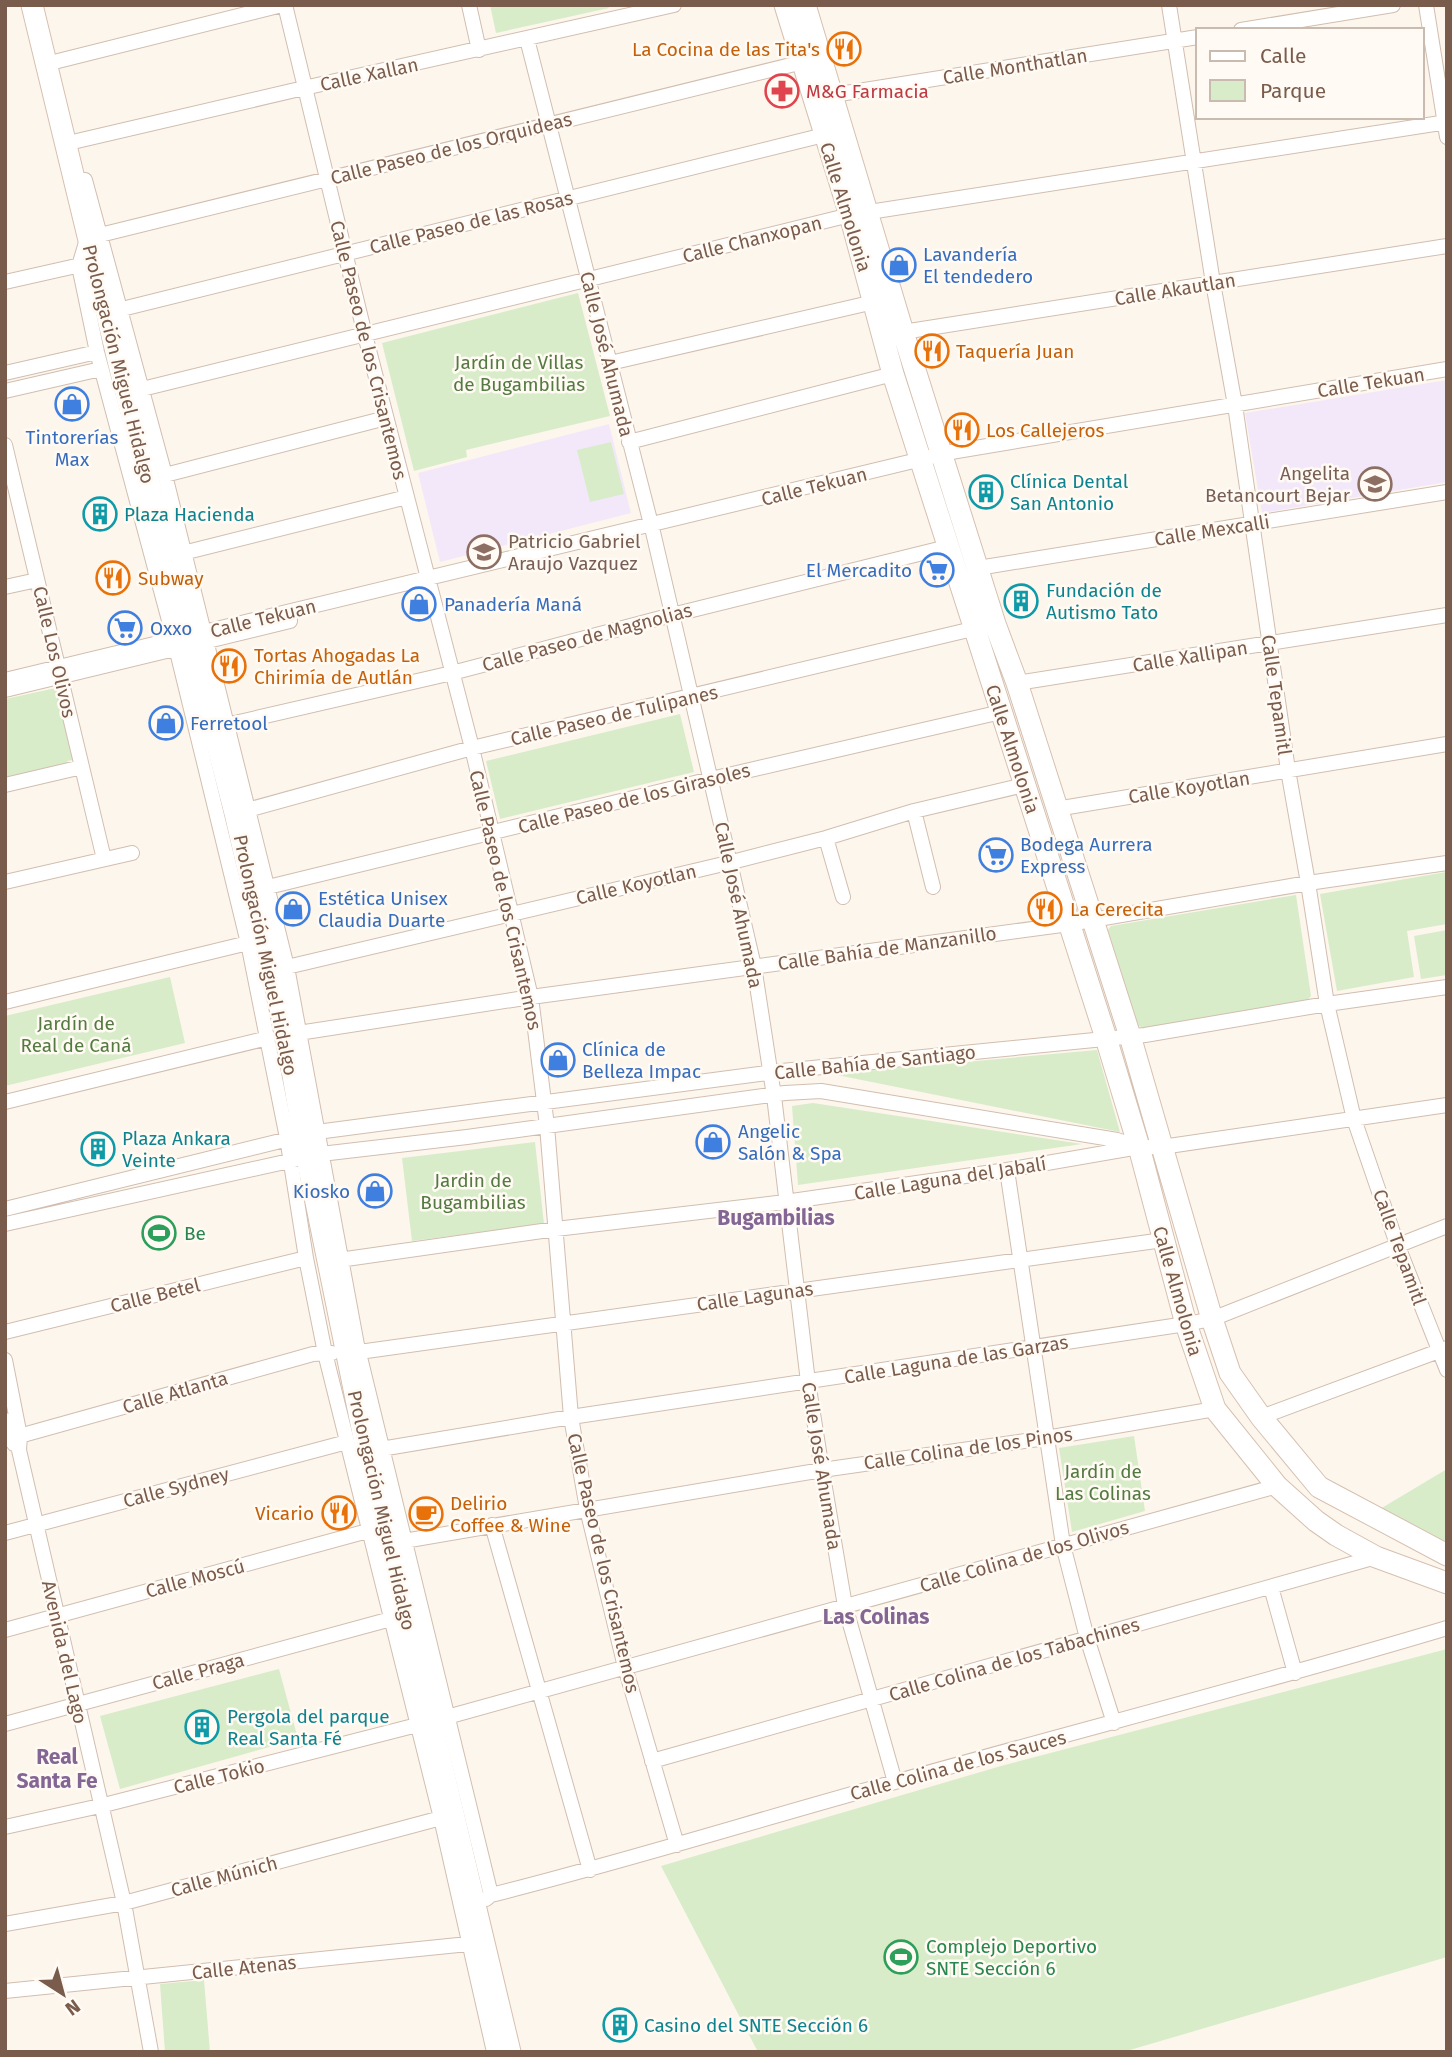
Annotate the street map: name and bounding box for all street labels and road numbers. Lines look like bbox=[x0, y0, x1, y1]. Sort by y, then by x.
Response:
street label: Calle Monthatlan bbox=[941, 44, 1089, 89]
street label: Calle Xallan bbox=[318, 53, 420, 96]
street label: Calle Paseo de los Orquideas bbox=[328, 107, 574, 190]
street label: Calle Almolonia bbox=[815, 140, 876, 275]
street label: Calle Paseo de las Rosas bbox=[367, 186, 575, 259]
street label: Calle Chanxopan bbox=[680, 211, 824, 268]
street label: Calle Paseo de los Crisantemos bbox=[325, 218, 412, 482]
street label: Prolongación Miguel Hidalgo bbox=[78, 242, 159, 486]
street label: Calle José Ahumada bbox=[575, 269, 638, 439]
street label: Calle Akautlan bbox=[1113, 269, 1237, 310]
street label: Calle Tekuan bbox=[1316, 363, 1426, 402]
street label: Calle Tekuan bbox=[759, 462, 869, 511]
street label: Calle Mexcalli bbox=[1153, 510, 1271, 551]
street label: Calle Los Olivos bbox=[28, 584, 81, 720]
street label: Calle Tekuan bbox=[208, 594, 318, 643]
street label: Calle Paseo de Magnolias bbox=[480, 598, 695, 677]
street label: Calle Tepamitl bbox=[1257, 633, 1296, 757]
street label: Calle Xallipan bbox=[1131, 636, 1249, 677]
street label: Calle Paseo de Tulipanes bbox=[508, 680, 720, 751]
street label: Calle Almolonia bbox=[981, 682, 1044, 817]
street label: Calle Paseo de los Girasoles bbox=[516, 758, 753, 839]
street label: Calle Koyotlan bbox=[1127, 767, 1252, 808]
street label: Calle Paseo de los Crisantemos bbox=[464, 768, 547, 1032]
street label: Calle José Ahumada bbox=[710, 820, 767, 990]
street label: Prolongación Miguel Hidalgo bbox=[229, 833, 302, 1078]
street label: Calle Koyotlan bbox=[574, 859, 699, 910]
street label: Calle Bahía de Manzanillo bbox=[776, 922, 998, 975]
street label: Calle Bahía de Santiago bbox=[773, 1040, 977, 1085]
street label: Calle Laguna del Jabalí bbox=[852, 1152, 1048, 1205]
street label: Calle Tepamitl bbox=[1368, 1186, 1431, 1309]
street label: Calle Almolonia bbox=[1148, 1223, 1207, 1359]
street label: Calle Betel bbox=[108, 1273, 203, 1318]
street label: Calle Lagunas bbox=[695, 1277, 815, 1316]
street label: Calle Laguna de las Garzas bbox=[842, 1330, 1070, 1389]
street label: Calle Atlanta bbox=[120, 1366, 231, 1419]
street label: Calle José Ahumada bbox=[797, 1381, 846, 1552]
street label: Prolongación Miguel Hidalgo bbox=[343, 1388, 420, 1632]
street label: Calle Colina de los Pinos bbox=[862, 1422, 1074, 1475]
street label: Calle Paseo de los Crisantemos bbox=[562, 1431, 645, 1695]
street label: Calle Sydney bbox=[121, 1462, 232, 1513]
street label: Calle Colina de los Olivos bbox=[917, 1516, 1131, 1597]
street label: Calle Moscú bbox=[143, 1554, 247, 1603]
street label: Avenida del Lago bbox=[37, 1578, 92, 1726]
street label: Calle Colina de los Tabachines bbox=[886, 1613, 1142, 1706]
street label: Calle Praga bbox=[150, 1648, 247, 1695]
street label: Calle Colina de los Sauces bbox=[848, 1726, 1069, 1805]
street label: Calle Tokio bbox=[171, 1754, 267, 1799]
street label: Calle Múnich bbox=[168, 1851, 280, 1902]
street label: Calle Atenas bbox=[191, 1951, 298, 1984]

